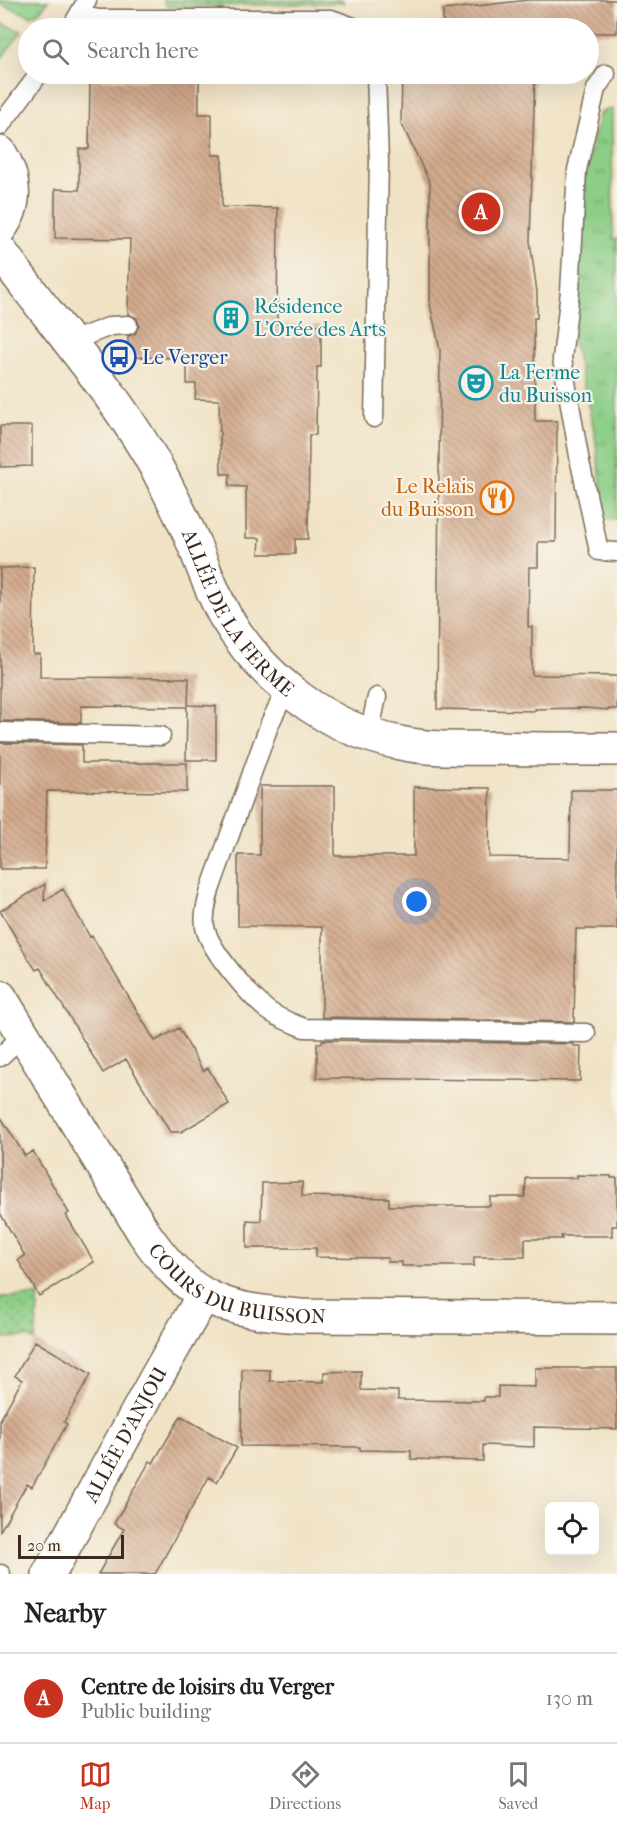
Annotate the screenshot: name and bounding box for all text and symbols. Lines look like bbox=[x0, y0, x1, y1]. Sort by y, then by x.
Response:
search box bbox=[18, 18, 599, 84]
icon: search bbox=[39, 35, 72, 68]
text: Search here bbox=[87, 38, 199, 64]
pin: A bbox=[462, 190, 500, 234]
place label: Résidence L’Orée des Arts bbox=[254, 295, 386, 341]
building icon: Résidence L’Orée des Arts bbox=[213, 300, 249, 336]
bus stop icon: Le Verger bbox=[101, 339, 137, 375]
place label: Le Verger bbox=[142, 346, 228, 369]
place label: La Ferme du Buisson bbox=[499, 361, 592, 407]
theatre icon: La Ferme du Buisson bbox=[458, 365, 494, 401]
place label: Le Relais du Buisson bbox=[381, 475, 474, 521]
restaurant icon: Le Relais du Buisson bbox=[479, 480, 515, 516]
street label: ALLÉE DE LA FERME bbox=[177, 525, 299, 701]
your location bbox=[402, 887, 431, 916]
street label: COURS DU BUISSON bbox=[144, 1239, 326, 1328]
street label: ALLÉE D'ANJOU bbox=[78, 1362, 172, 1507]
map controls bbox=[545, 1502, 599, 1556]
button: locate bbox=[545, 1502, 599, 1556]
scale bar bbox=[18, 1532, 124, 1560]
text: 20 m bbox=[27, 1536, 61, 1555]
text: Nearby bbox=[24, 1598, 106, 1629]
text: Centre de loisirs du Verger bbox=[81, 1674, 334, 1700]
text: A bbox=[37, 1687, 50, 1710]
text: 130 m bbox=[546, 1687, 593, 1710]
text: Public building bbox=[81, 1700, 211, 1723]
tab: Map bbox=[79, 1758, 112, 1813]
tab: Directions bbox=[269, 1758, 341, 1813]
tab: Saved bbox=[499, 1758, 538, 1813]

